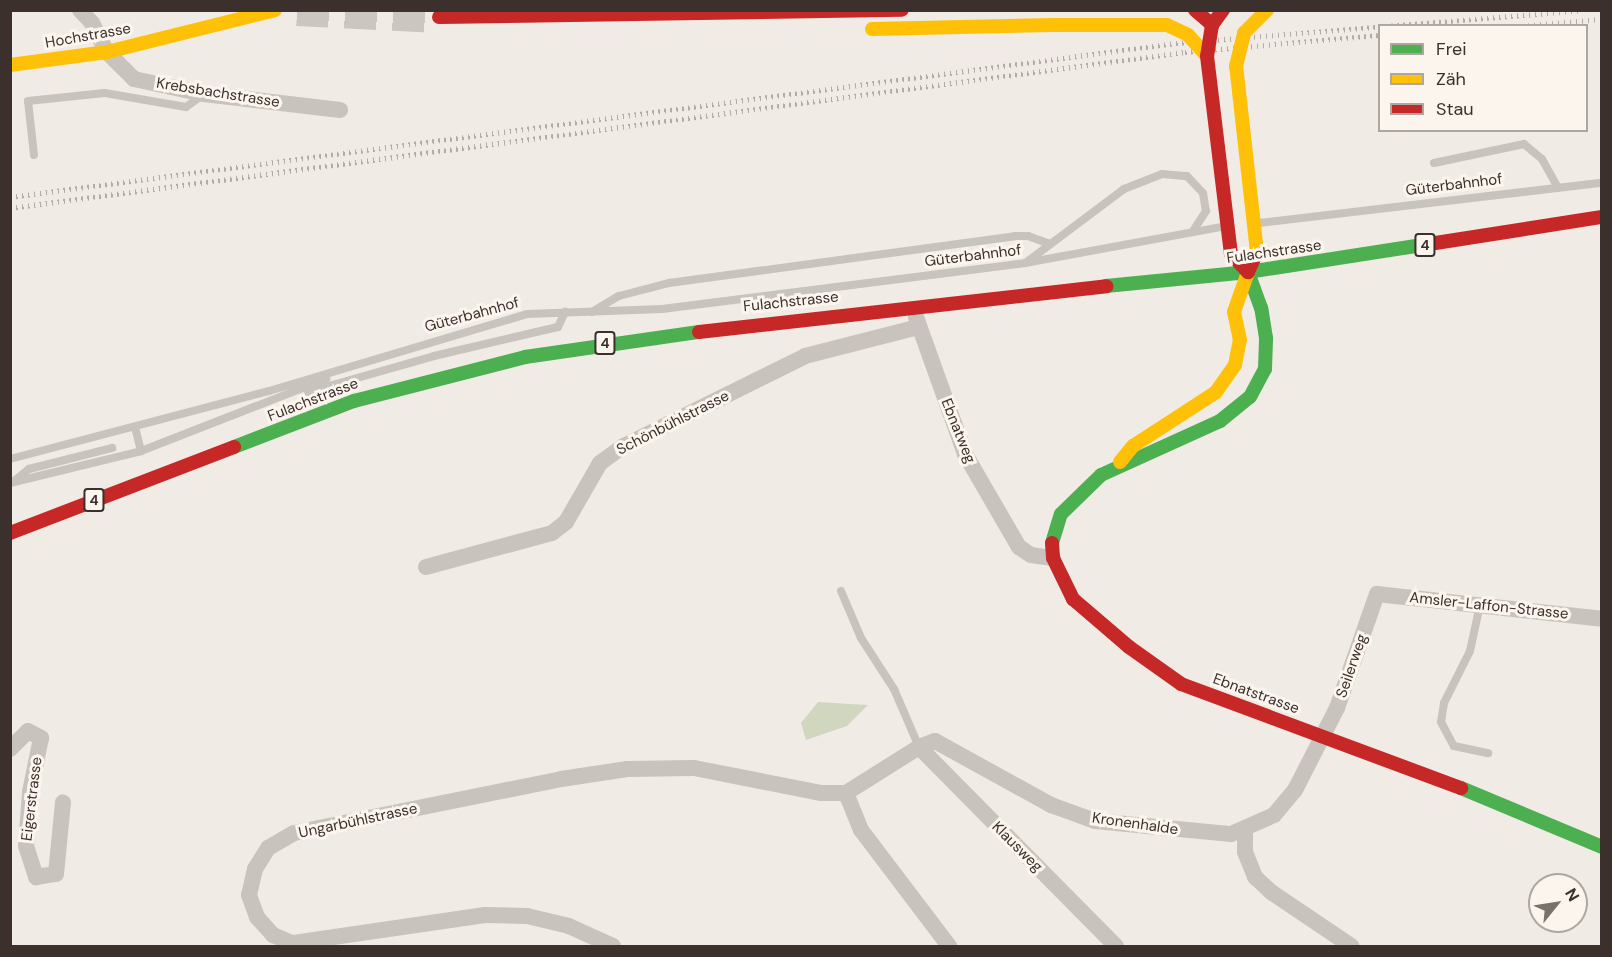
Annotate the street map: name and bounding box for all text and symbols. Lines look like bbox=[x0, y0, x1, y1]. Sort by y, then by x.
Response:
street label: Hochstrasse bbox=[44, 20, 132, 52]
legend bbox=[1378, 24, 1588, 132]
text: Frei bbox=[1436, 37, 1467, 61]
text: Zäh bbox=[1436, 67, 1466, 91]
street label: Krebsbachstrasse bbox=[155, 74, 281, 112]
text: Stau bbox=[1436, 97, 1474, 121]
street label: Güterbahnhof bbox=[1405, 170, 1503, 200]
road number: 4 bbox=[1413, 234, 1437, 256]
street label: Fulachstrasse bbox=[1225, 236, 1323, 268]
street label: Güterbahnhof bbox=[924, 241, 1022, 271]
street label: Fulachstrasse bbox=[742, 288, 840, 316]
street label: Güterbahnhof bbox=[423, 294, 521, 336]
road number: 4 bbox=[593, 332, 617, 354]
street label: Fulachstrasse bbox=[265, 374, 361, 426]
street label: Schönbühlstrasse bbox=[614, 387, 732, 459]
street label: Ebnatweg bbox=[937, 396, 979, 466]
road number: 4 bbox=[82, 489, 106, 511]
street label: Amsler-Laffon-Strasse bbox=[1409, 589, 1569, 623]
street label: Seilerweg bbox=[1333, 632, 1371, 700]
street label: Ebnatstrasse bbox=[1210, 670, 1302, 718]
street label: Eigerstrasse bbox=[18, 756, 46, 842]
street label: Ungarbühlstrasse bbox=[297, 800, 419, 842]
street label: Kronenhalde bbox=[1091, 809, 1179, 839]
street label: Klausweg bbox=[988, 818, 1046, 876]
north arrow bbox=[1528, 873, 1588, 933]
text: N bbox=[1560, 884, 1584, 905]

